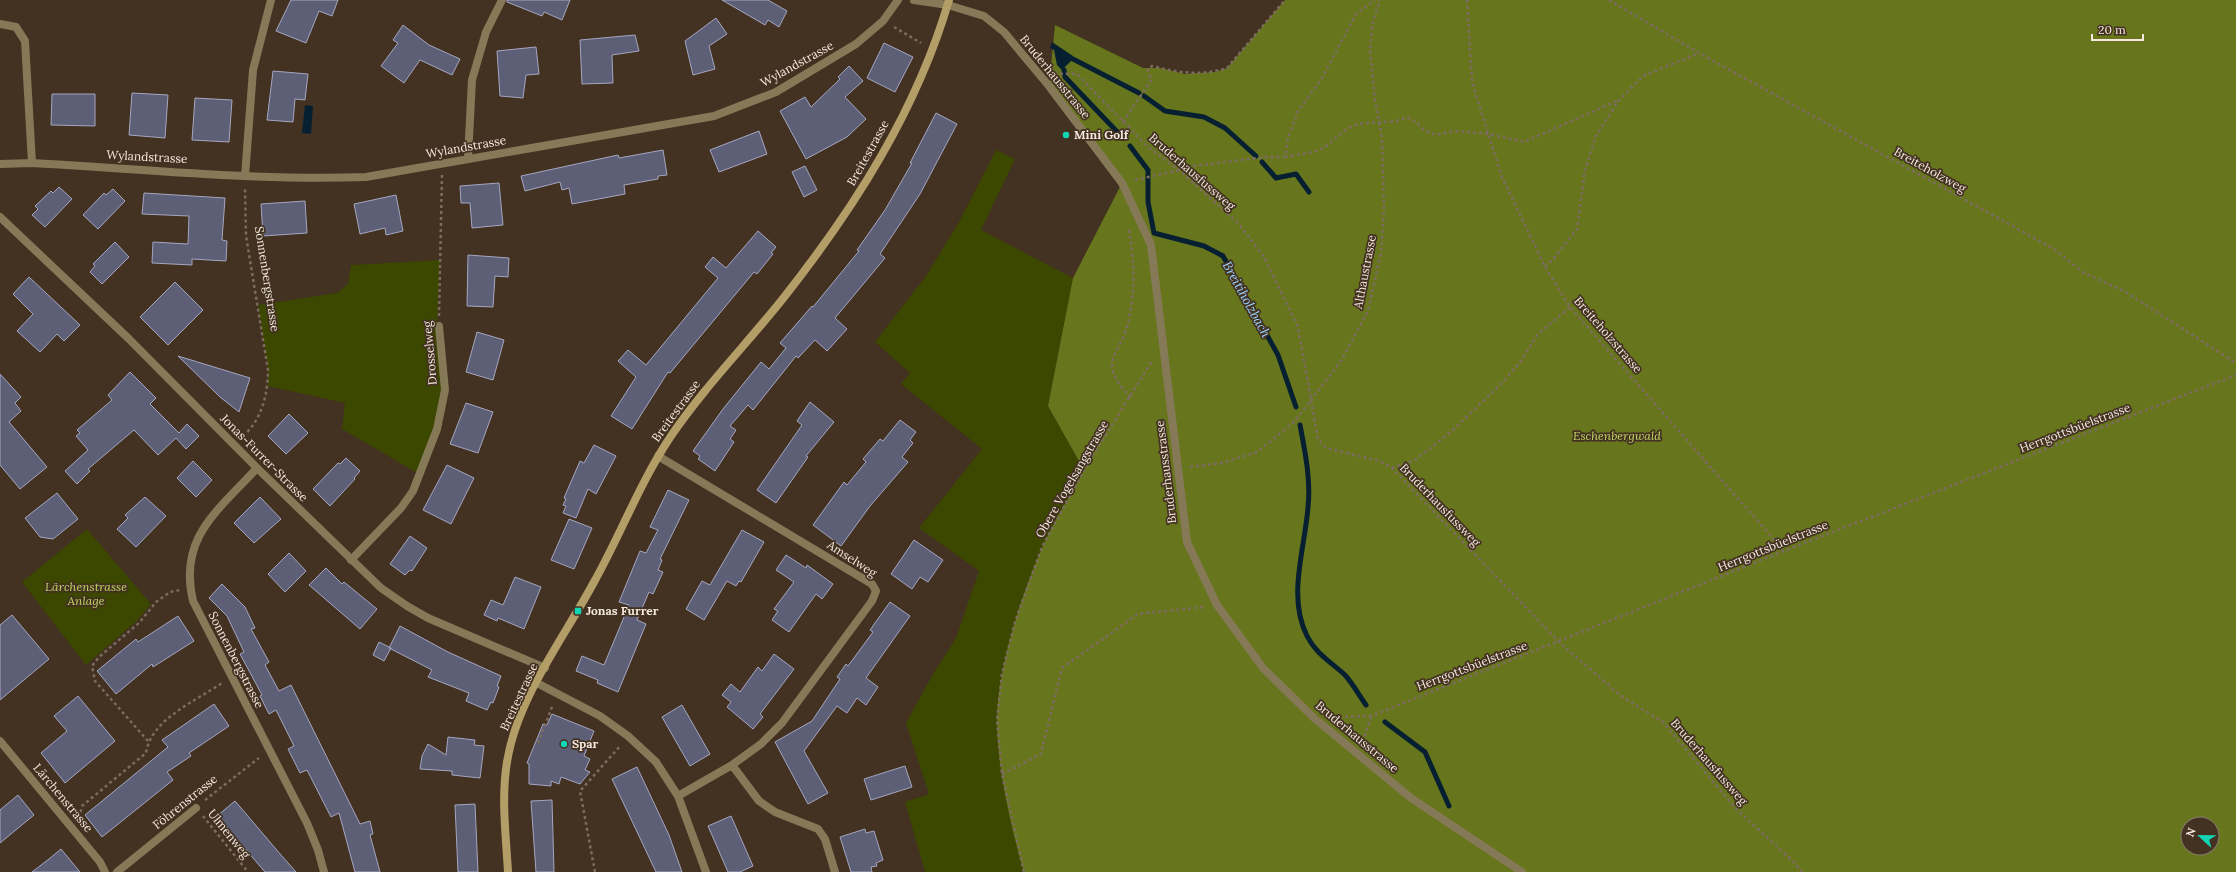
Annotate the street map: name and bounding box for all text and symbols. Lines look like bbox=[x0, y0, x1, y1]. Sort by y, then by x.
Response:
scale bar bbox=[2092, 16, 2143, 42]
text: 20 m bbox=[2098, 22, 2126, 37]
street label: Bruderhausstrasse bbox=[1017, 32, 1094, 122]
street label: Wylandstrasse bbox=[758, 37, 836, 90]
street label: Breitestrasse bbox=[843, 117, 892, 188]
place label: Mini Golf bbox=[1074, 127, 1130, 142]
marker: Mini Golf bbox=[1061, 130, 1071, 140]
street label: Bruderhausfussweg bbox=[1146, 130, 1239, 213]
street label: Wylandstrasse bbox=[425, 132, 508, 161]
street label: Breiteholzweg bbox=[1892, 144, 1969, 196]
street label: Wylandstrasse bbox=[106, 147, 188, 166]
street label: Sonnenbergstrasse bbox=[252, 225, 283, 333]
street label: Althaustrasse bbox=[1350, 233, 1379, 311]
water label: Breitiholzbach bbox=[1219, 258, 1275, 341]
street label: Breiteholzstrasse bbox=[1571, 293, 1646, 376]
street label: Drosselweg bbox=[419, 320, 440, 386]
street label: Breitestrasse bbox=[648, 376, 703, 445]
street label: Herrgottsbüelstrasse bbox=[2017, 399, 2133, 456]
street label: Jonas-Furrer-Strasse bbox=[217, 410, 312, 505]
street label: Obere Vogelsangstrasse bbox=[1032, 417, 1112, 540]
street label: Bruderhausstrasse bbox=[1152, 419, 1179, 524]
park label: Eschenbergwald bbox=[1573, 428, 1661, 443]
street label: Bruderhausfussweg bbox=[1397, 460, 1484, 550]
street label: Herrgottsbüelstrasse bbox=[1716, 516, 1831, 575]
street label: Amselweg bbox=[824, 536, 880, 580]
park label: Lärchenstrasse Anlage bbox=[45, 579, 127, 608]
place label: Jonas Furrer bbox=[586, 603, 659, 618]
marker: Jonas Furrer bbox=[573, 606, 583, 616]
street label: Sonnenbergstrasse bbox=[206, 609, 268, 711]
street label: Herrgottsbüelstrasse bbox=[1414, 637, 1530, 694]
street label: Breitestrasse bbox=[496, 660, 541, 733]
street label: Bruderhausstrasse bbox=[1313, 698, 1402, 776]
street label: Bruderhausfussweg bbox=[1668, 715, 1751, 808]
place label: Spar bbox=[572, 736, 599, 751]
marker: Spar bbox=[559, 739, 569, 749]
street label: Lärchenstrasse bbox=[30, 760, 97, 835]
street label: Föhrenstrasse bbox=[149, 771, 220, 832]
street label: Ulmenweg bbox=[205, 806, 254, 862]
north arrow bbox=[2180, 816, 2220, 856]
text: N bbox=[2183, 825, 2199, 839]

